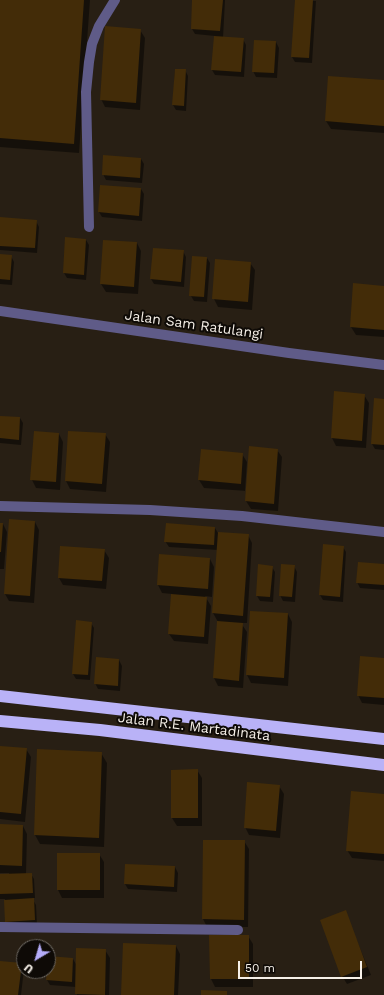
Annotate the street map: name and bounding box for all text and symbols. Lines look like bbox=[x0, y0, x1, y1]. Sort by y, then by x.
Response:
street label: Jalan Sam Ratulangi bbox=[124, 307, 264, 343]
street label: Jalan R.E. Martadinata bbox=[117, 709, 271, 745]
north arrow bbox=[16, 939, 56, 979]
scale bar bbox=[240, 953, 364, 979]
text: U bbox=[22, 961, 36, 976]
text: 50 m bbox=[245, 961, 275, 975]

